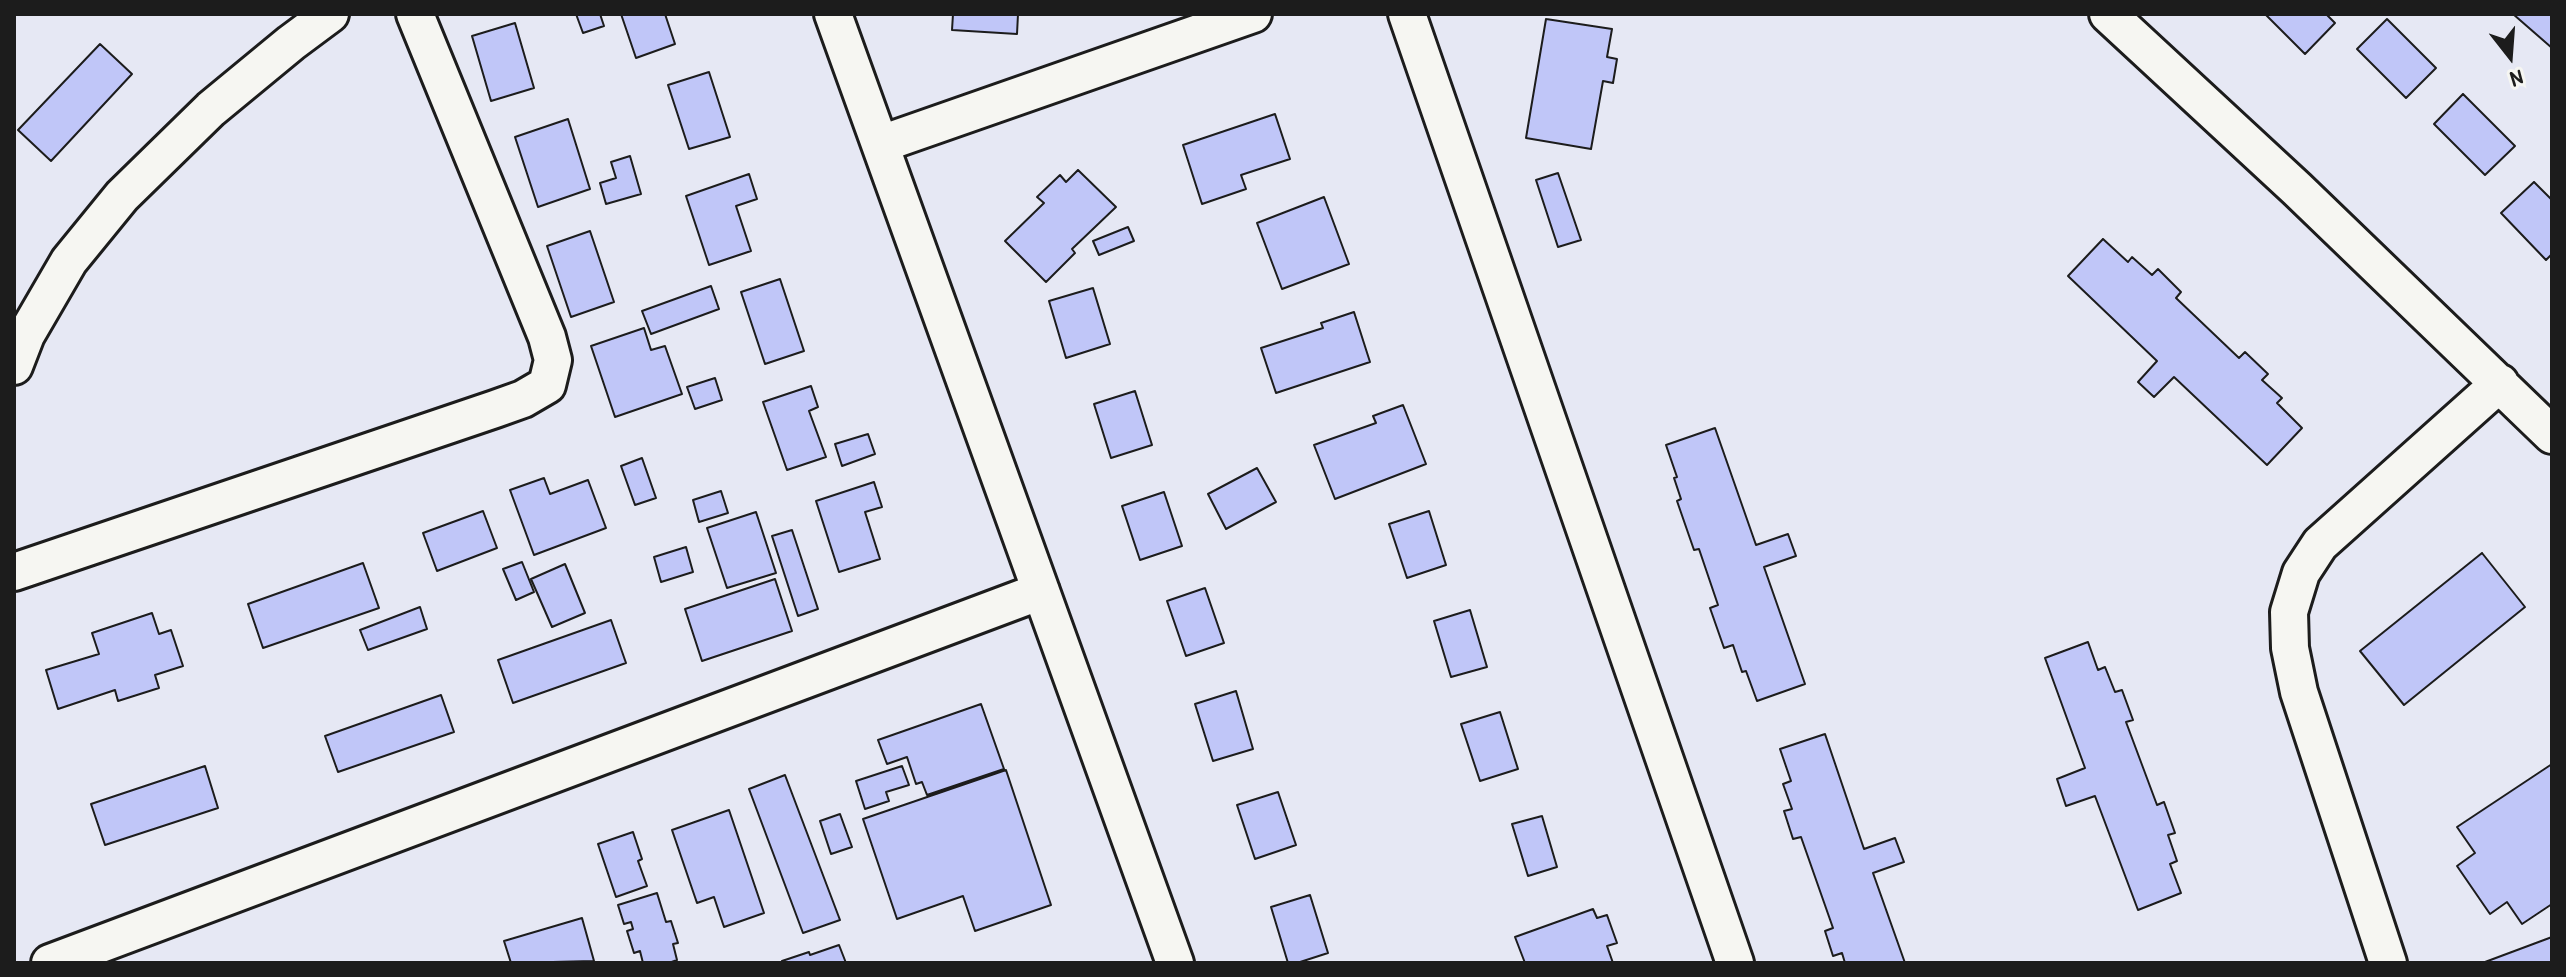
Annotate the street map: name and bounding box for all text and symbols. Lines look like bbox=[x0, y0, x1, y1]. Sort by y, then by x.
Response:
north arrow bbox=[2470, 16, 2550, 96]
text: N bbox=[2507, 63, 2527, 95]

